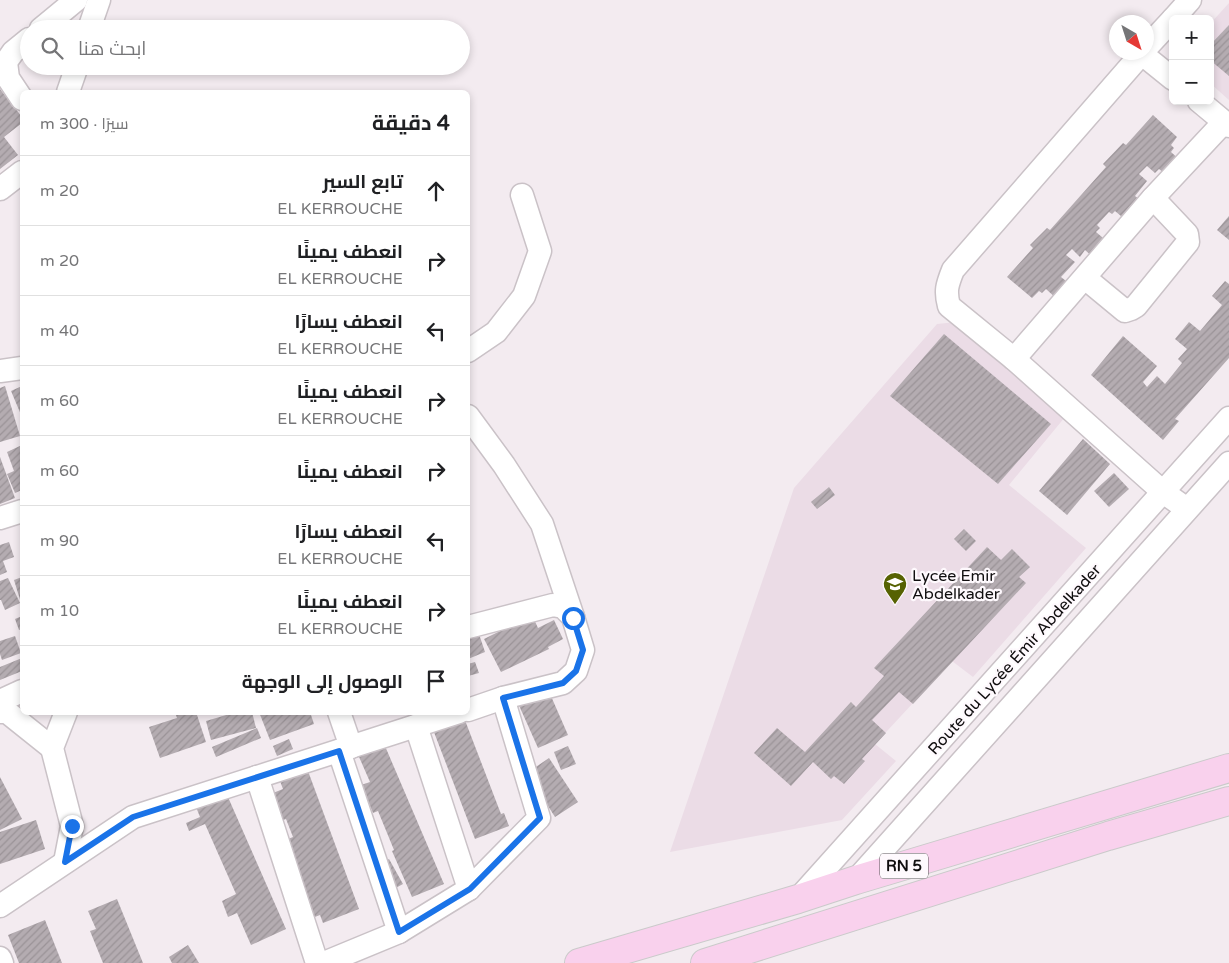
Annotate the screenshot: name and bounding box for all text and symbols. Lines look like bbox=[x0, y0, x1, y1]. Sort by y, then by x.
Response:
north arrow bbox=[1109, 15, 1154, 60]
map controls bbox=[1169, 15, 1214, 105]
button: + bbox=[1169, 15, 1214, 60]
search box bbox=[20, 20, 470, 75]
icon: search bbox=[38, 34, 66, 62]
text: ابحث هنا bbox=[78, 38, 146, 60]
button: − bbox=[1169, 60, 1214, 105]
text: 4 دقيقة bbox=[372, 111, 450, 136]
text: سيرًا · 300 m bbox=[40, 114, 129, 134]
text: تابع السير bbox=[323, 171, 403, 193]
icon: ahead bbox=[422, 177, 450, 205]
text: 20 m bbox=[40, 181, 79, 201]
text: EL KERROUCHE bbox=[277, 199, 403, 219]
text: انعطف يمينًا bbox=[297, 241, 403, 263]
icon: right bbox=[422, 247, 450, 275]
text: 20 m bbox=[40, 251, 79, 271]
text: EL KERROUCHE bbox=[277, 269, 403, 289]
text: انعطف يسارًا bbox=[294, 311, 403, 333]
icon: left bbox=[422, 317, 450, 345]
text: 40 m bbox=[40, 321, 79, 341]
text: EL KERROUCHE bbox=[277, 339, 403, 359]
text: انعطف يمينًا bbox=[297, 381, 403, 403]
icon: right bbox=[422, 387, 450, 415]
text: 60 m bbox=[40, 391, 79, 411]
text: EL KERROUCHE bbox=[277, 409, 403, 429]
icon: right bbox=[422, 457, 450, 485]
text: 60 m bbox=[40, 461, 79, 481]
text: انعطف يمينًا bbox=[297, 461, 403, 483]
text: انعطف يسارًا bbox=[294, 521, 403, 543]
icon: left bbox=[422, 527, 450, 555]
text: 90 m bbox=[40, 531, 79, 551]
text: EL KERROUCHE bbox=[277, 549, 403, 569]
street label: Route du Lycée Émir Abdelkader bbox=[924, 560, 1106, 759]
place label: Lycée Emir Abdelkader bbox=[912, 566, 1001, 604]
school or university icon: Lycée Emir Abdelkader bbox=[882, 571, 908, 605]
text: انعطف يمينًا bbox=[297, 591, 403, 613]
icon: right bbox=[422, 597, 450, 625]
text: 10 m bbox=[40, 601, 79, 621]
route start bbox=[562, 607, 585, 630]
text: EL KERROUCHE bbox=[277, 619, 403, 639]
icon: arrive bbox=[422, 667, 450, 695]
text: الوصول إلى الوجهة bbox=[242, 671, 403, 693]
route end bbox=[61, 815, 84, 838]
road number: RN 5 bbox=[880, 854, 928, 878]

